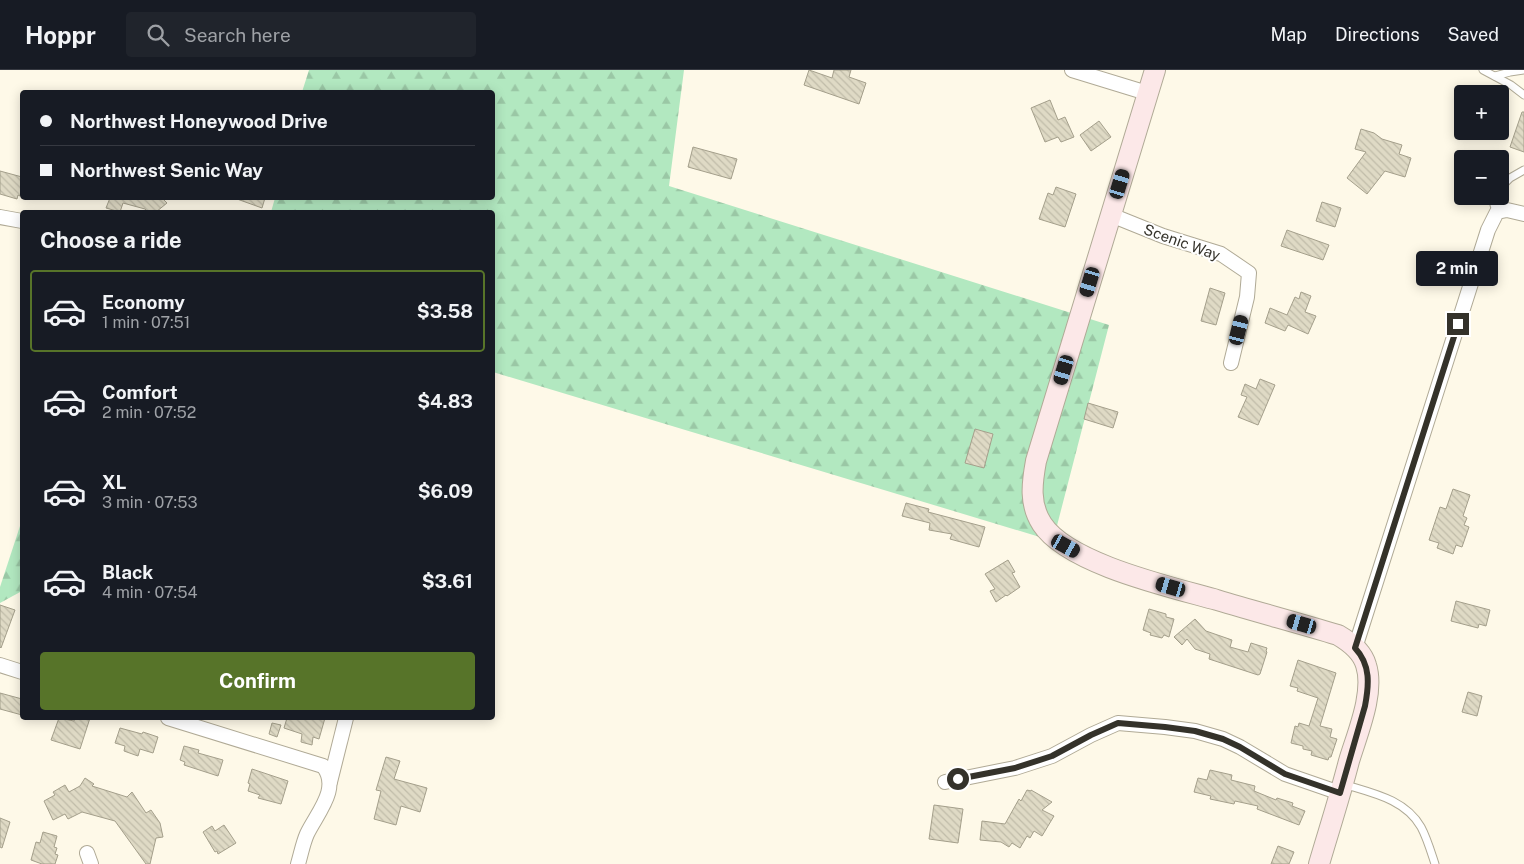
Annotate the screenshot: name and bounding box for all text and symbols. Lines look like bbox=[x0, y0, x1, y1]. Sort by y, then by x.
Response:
search box bbox=[126, 12, 476, 57]
text: Hoppr bbox=[25, 21, 96, 49]
icon: search bbox=[144, 21, 172, 49]
text: Search here bbox=[184, 24, 291, 46]
text: Map bbox=[1270, 24, 1307, 45]
text: Directions bbox=[1335, 24, 1420, 45]
text: Saved bbox=[1448, 24, 1499, 45]
map controls bbox=[1454, 85, 1509, 205]
button: + bbox=[1454, 85, 1509, 140]
text: Northwest Honeywood Drive bbox=[70, 110, 328, 132]
button: − bbox=[1454, 150, 1509, 205]
text: Northwest Senic Way bbox=[70, 159, 263, 181]
car bbox=[1108, 167, 1131, 201]
street label: Scenic Way bbox=[1141, 220, 1223, 264]
text: Choose a ride bbox=[40, 227, 182, 253]
callout: 2 min bbox=[1417, 252, 1499, 286]
text: 2 min bbox=[1436, 259, 1478, 278]
car bbox=[1078, 265, 1101, 299]
icon: car bbox=[42, 289, 87, 334]
text: Economy bbox=[102, 291, 185, 313]
text: $3.58 bbox=[417, 300, 473, 322]
text: 1 min · 07:51 bbox=[102, 313, 190, 332]
route end bbox=[1447, 313, 1469, 335]
car bbox=[1228, 314, 1249, 346]
car bbox=[1052, 353, 1075, 387]
icon: car bbox=[42, 379, 87, 424]
text: Comfort bbox=[102, 381, 178, 403]
text: $4.83 bbox=[417, 390, 473, 412]
text: 2 min · 07:52 bbox=[102, 403, 196, 422]
icon: car bbox=[42, 469, 87, 514]
text: XL bbox=[102, 471, 127, 493]
text: $6.09 bbox=[418, 480, 473, 502]
text: 3 min · 07:53 bbox=[102, 493, 198, 512]
car bbox=[1049, 532, 1082, 560]
icon: car bbox=[42, 559, 87, 604]
text: Black bbox=[102, 561, 153, 583]
text: $3.61 bbox=[422, 570, 473, 592]
car bbox=[1154, 576, 1187, 598]
text: 4 min · 07:54 bbox=[102, 583, 197, 602]
car bbox=[1285, 613, 1318, 635]
button: Confirm bbox=[40, 652, 475, 710]
route start bbox=[947, 768, 969, 790]

